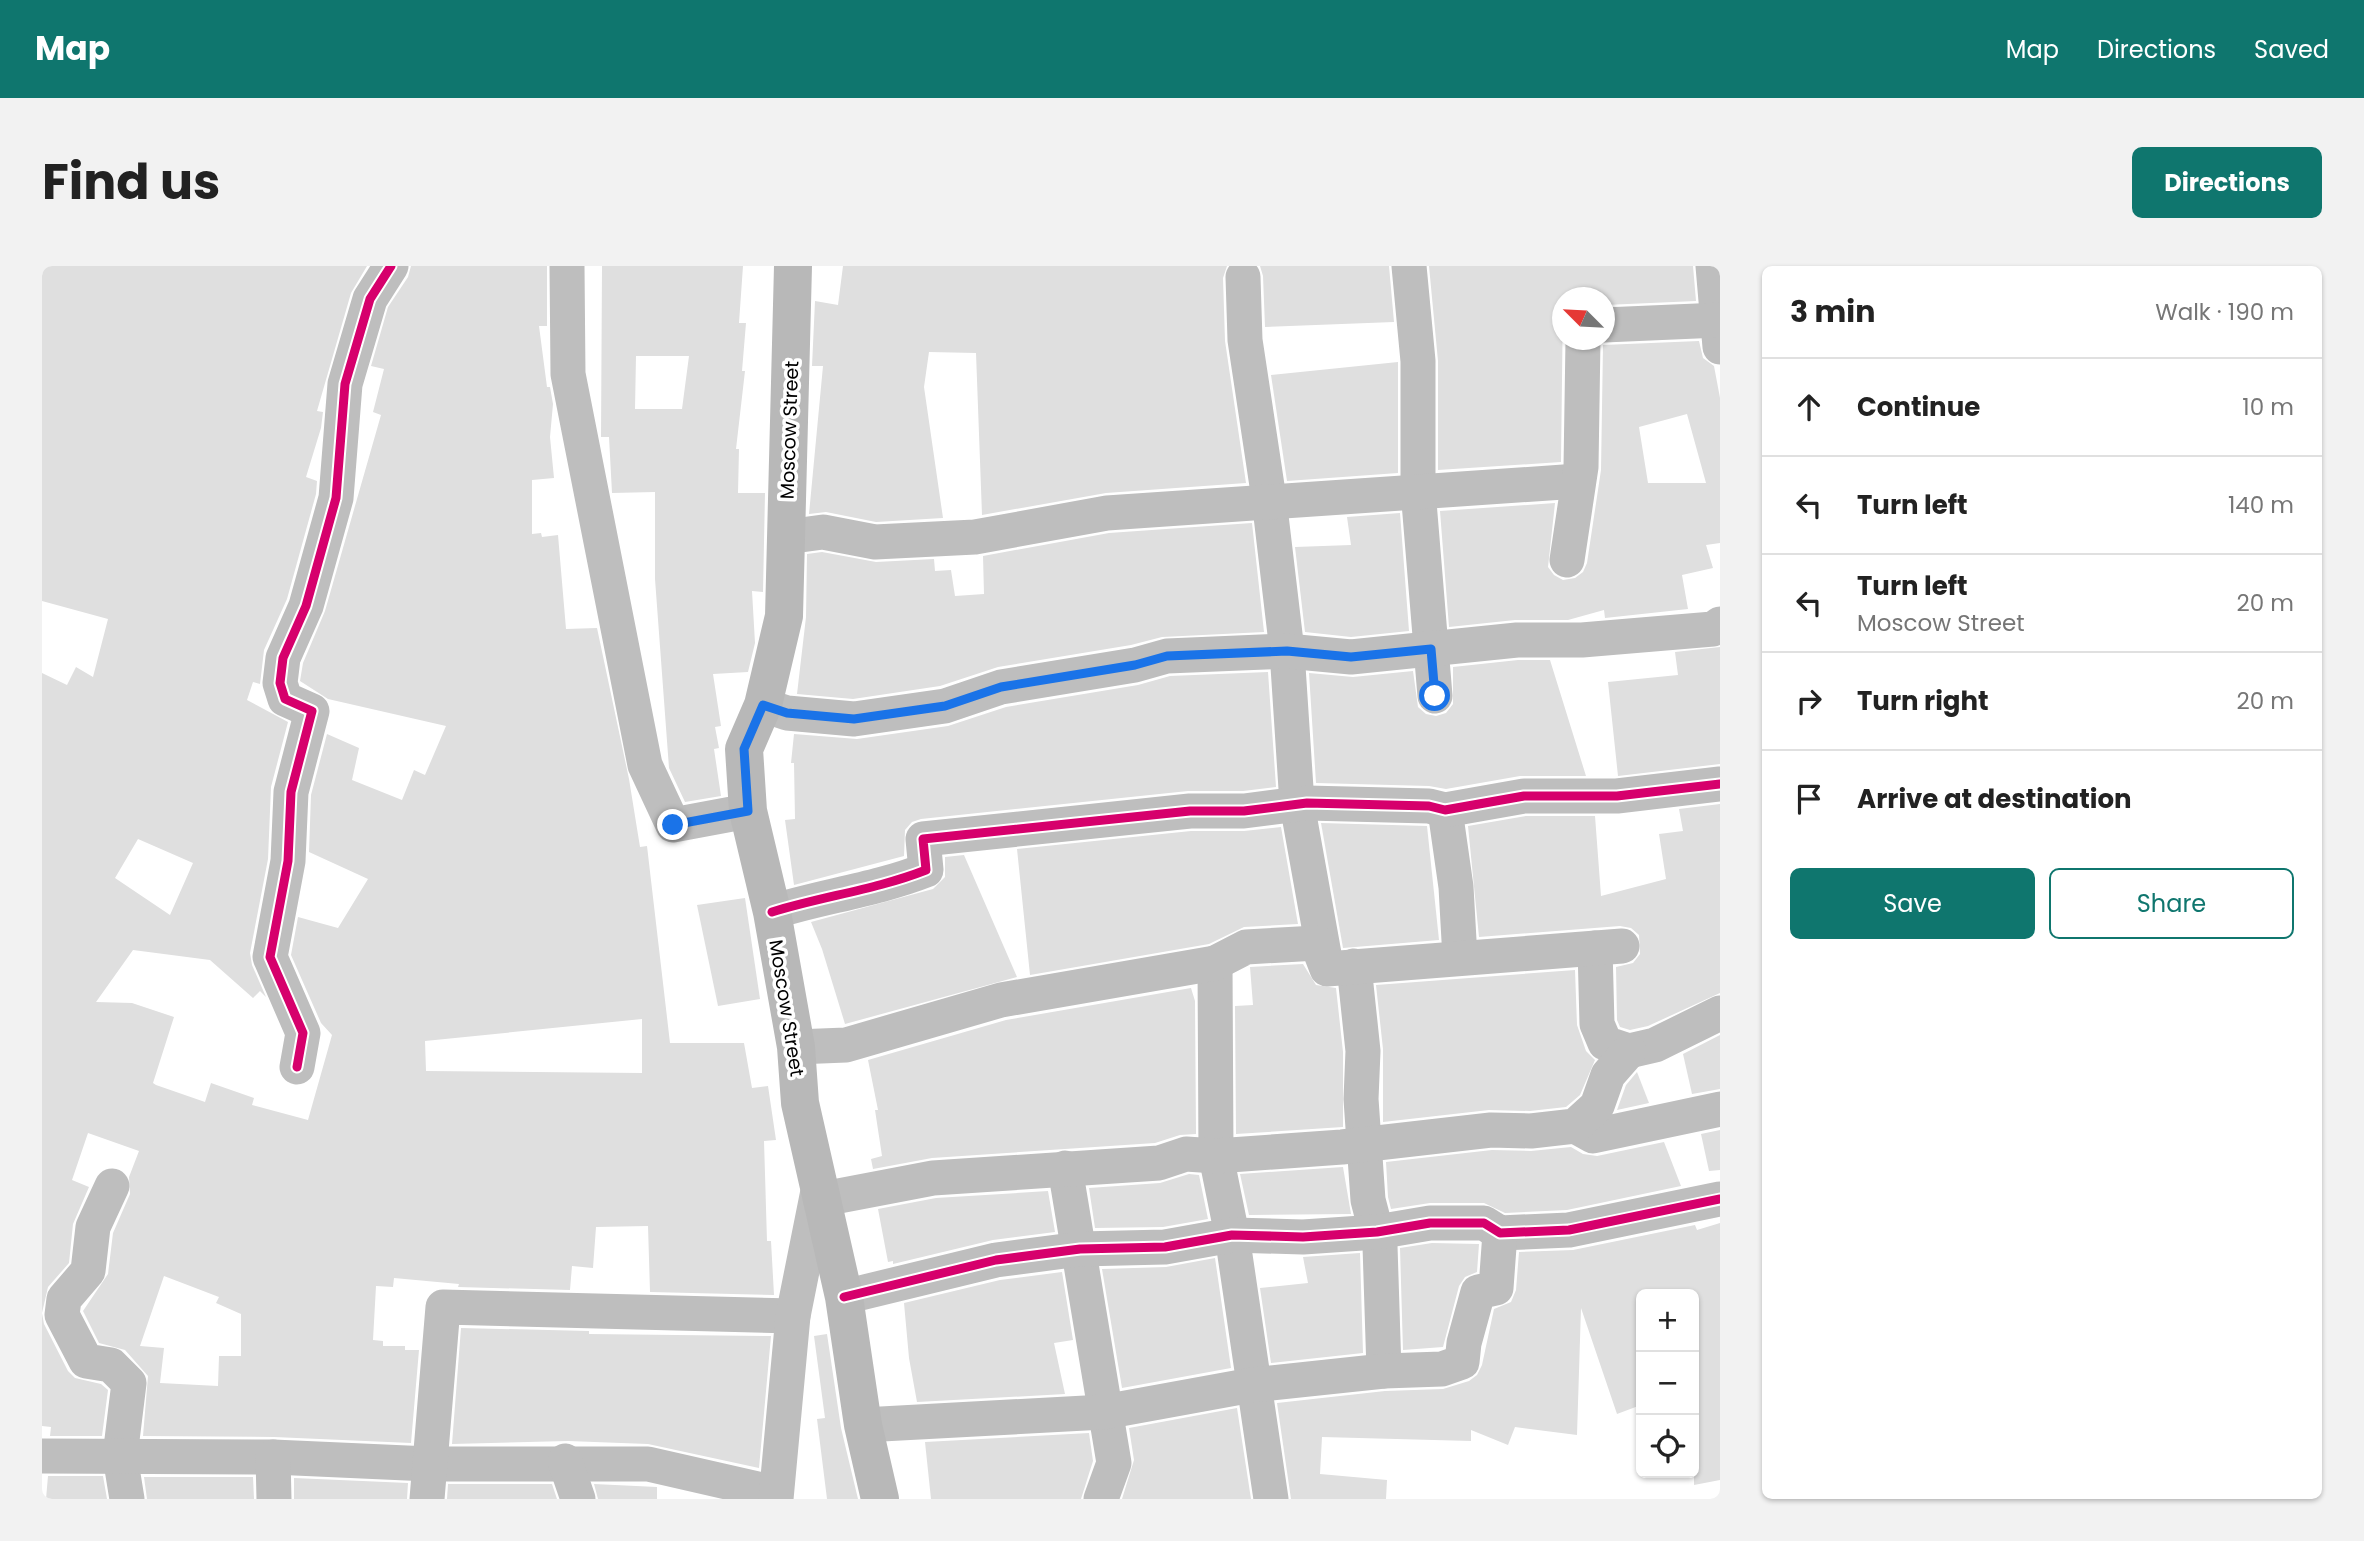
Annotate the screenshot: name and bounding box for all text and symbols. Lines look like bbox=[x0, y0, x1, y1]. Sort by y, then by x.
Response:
text: Map bbox=[35, 25, 110, 72]
text: Map bbox=[2006, 33, 2059, 66]
text: Directions bbox=[2097, 33, 2216, 66]
text: Saved bbox=[2254, 33, 2329, 66]
button: Directions bbox=[2132, 147, 2322, 218]
text: Find us bbox=[42, 148, 220, 216]
north arrow bbox=[1552, 287, 1615, 350]
text: 3 min bbox=[1790, 290, 1875, 333]
text: Walk · 190 m bbox=[2155, 296, 2294, 328]
street label: Moscow Street bbox=[774, 360, 805, 500]
icon: ahead bbox=[1790, 388, 1828, 426]
text: Continue bbox=[1857, 389, 1980, 425]
text: 10 m bbox=[2242, 391, 2294, 423]
icon: left bbox=[1790, 486, 1828, 524]
text: Turn left bbox=[1857, 487, 1968, 523]
text: 140 m bbox=[2228, 489, 2294, 521]
text: Turn left bbox=[1857, 568, 1968, 604]
icon: left bbox=[1790, 584, 1828, 622]
text: 20 m bbox=[2236, 587, 2294, 619]
text: Moscow Street bbox=[1857, 607, 2025, 639]
route start bbox=[1419, 680, 1450, 711]
icon: right bbox=[1790, 682, 1828, 720]
text: Turn right bbox=[1857, 683, 1989, 719]
text: 20 m bbox=[2236, 685, 2294, 717]
icon: arrive bbox=[1790, 780, 1828, 818]
text: Arrive at destination bbox=[1857, 781, 2132, 817]
route end bbox=[657, 809, 688, 840]
button: Save bbox=[1790, 868, 2035, 939]
button: Share bbox=[2049, 868, 2294, 939]
street label: Moscow Street bbox=[762, 938, 811, 1079]
map controls bbox=[1636, 1289, 1699, 1478]
button: + bbox=[1636, 1289, 1699, 1352]
button: − bbox=[1636, 1352, 1699, 1415]
button: locate bbox=[1636, 1415, 1699, 1478]

